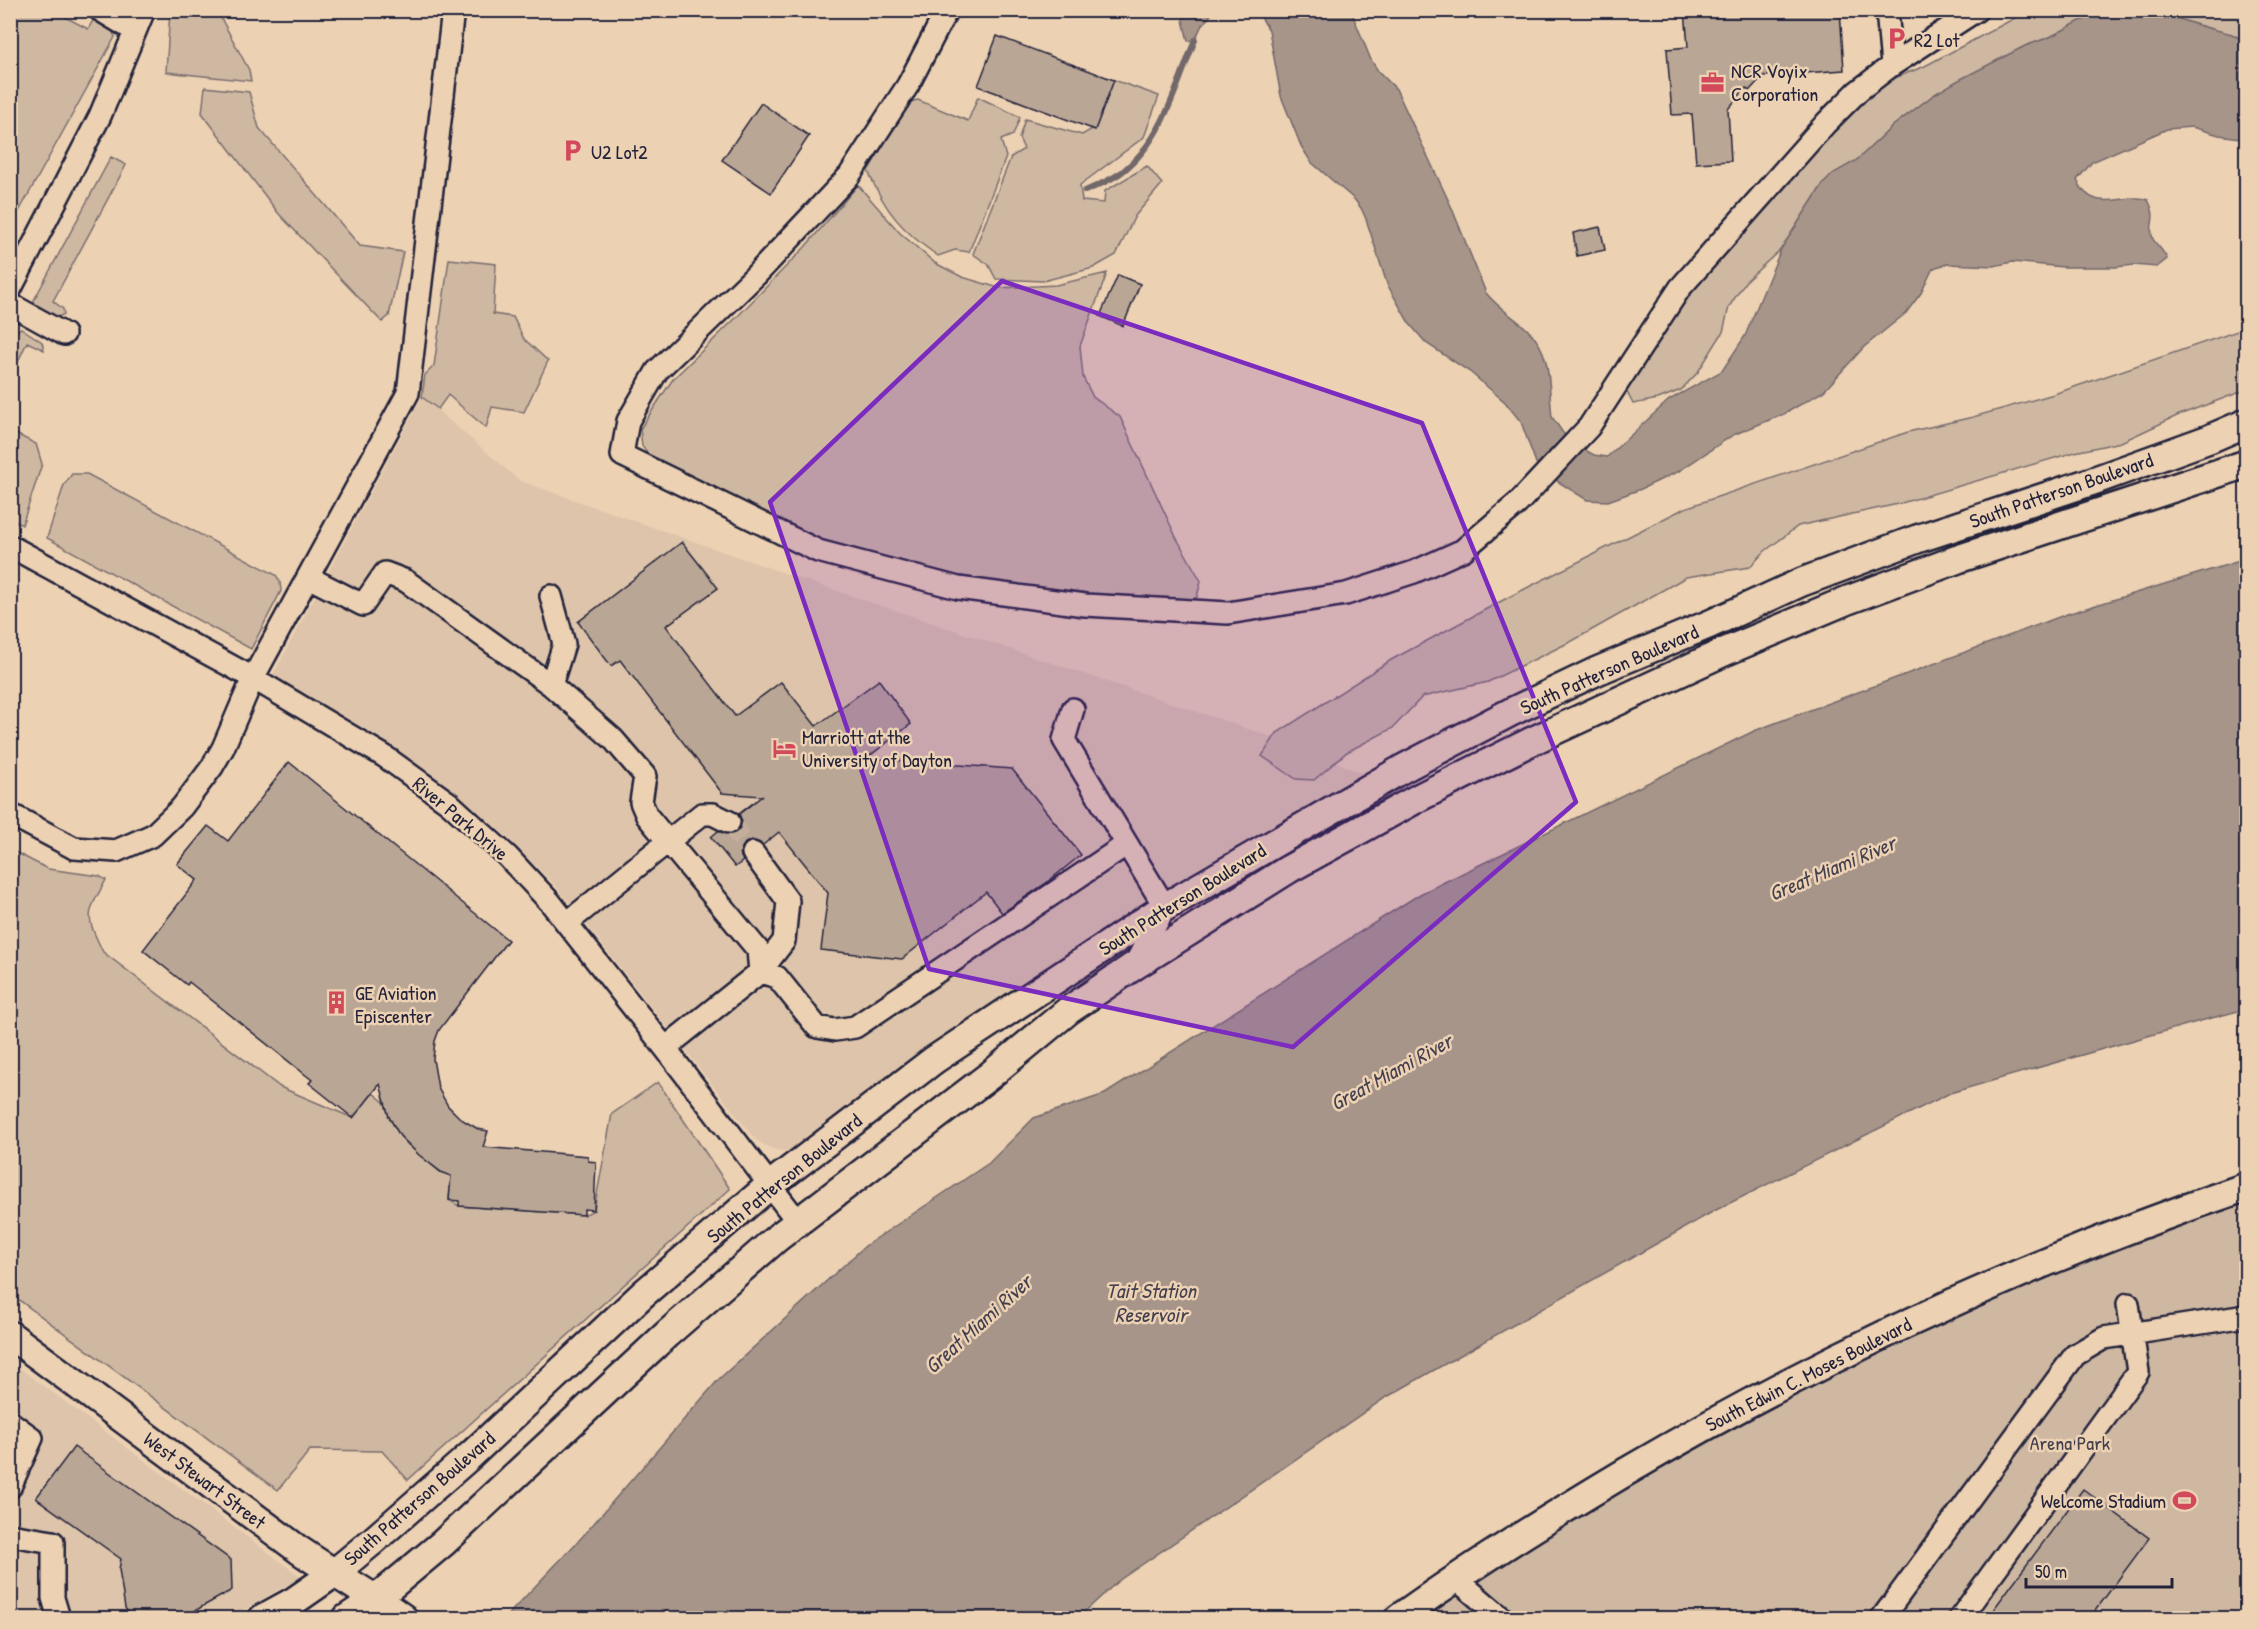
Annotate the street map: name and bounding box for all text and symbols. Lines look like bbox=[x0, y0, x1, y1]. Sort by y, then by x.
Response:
parking icon: R2 Lot bbox=[1883, 26, 1909, 52]
place label: R2 Lot bbox=[1914, 26, 1961, 53]
place label: NCR Voyix Corporation bbox=[1731, 57, 1818, 107]
office icon: NCR Voyix Corporation bbox=[1700, 69, 1726, 95]
parking icon: U2 Lot2 bbox=[560, 138, 586, 164]
place label: U2 Lot2 bbox=[591, 138, 648, 165]
street label: South Patterson Boulevard bbox=[1966, 446, 2156, 534]
street label: South Patterson Boulevard bbox=[1516, 617, 1702, 720]
place label: Marriott at the University of Dayton bbox=[802, 723, 952, 773]
hotel icon: Marriott at the University of Dayton bbox=[771, 735, 797, 761]
street label: River Park Drive bbox=[407, 770, 515, 866]
water label: Great Miami River bbox=[1764, 827, 1903, 908]
street label: South Patterson Boulevard bbox=[1093, 837, 1271, 961]
place label: GE Aviation Episcenter bbox=[355, 979, 437, 1029]
building icon: GE Aviation Episcenter bbox=[324, 990, 350, 1016]
water label: Great Miami River bbox=[1325, 1025, 1460, 1117]
street label: South Patterson Boulevard bbox=[701, 1107, 867, 1249]
water label: Great Miami River bbox=[918, 1266, 1040, 1380]
water label: Tait Station Reservoir bbox=[1106, 1276, 1197, 1329]
street label: South Edwin C. Moses Boulevard bbox=[1700, 1310, 1916, 1438]
street label: West Stewart Street bbox=[138, 1425, 272, 1535]
street label: South Patterson Boulevard bbox=[338, 1425, 501, 1571]
park label: Arena Park bbox=[2030, 1429, 2110, 1456]
place label: Welcome Stadium bbox=[2041, 1487, 2166, 1514]
sports icon: Welcome Stadium bbox=[2171, 1487, 2197, 1513]
scale bar bbox=[2026, 1551, 2172, 1589]
text: 50 m bbox=[2035, 1559, 2067, 1584]

